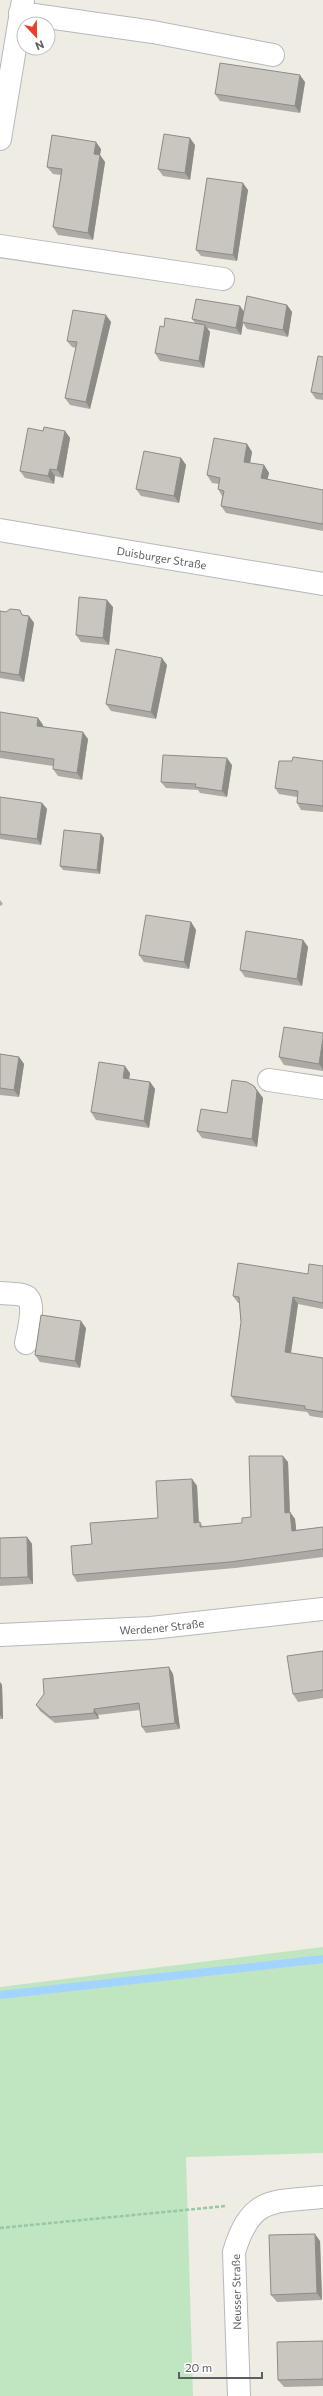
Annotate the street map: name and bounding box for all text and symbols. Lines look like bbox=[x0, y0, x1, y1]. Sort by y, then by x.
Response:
north arrow bbox=[16, 16, 56, 56]
text: N bbox=[34, 38, 46, 53]
street label: Duisburger Straße bbox=[116, 543, 208, 571]
street label: Werdener Straße bbox=[119, 1616, 205, 1636]
street label: Neusser Straße bbox=[229, 2254, 243, 2330]
scale bar bbox=[179, 2354, 262, 2380]
text: 20 m bbox=[185, 2360, 212, 2374]

